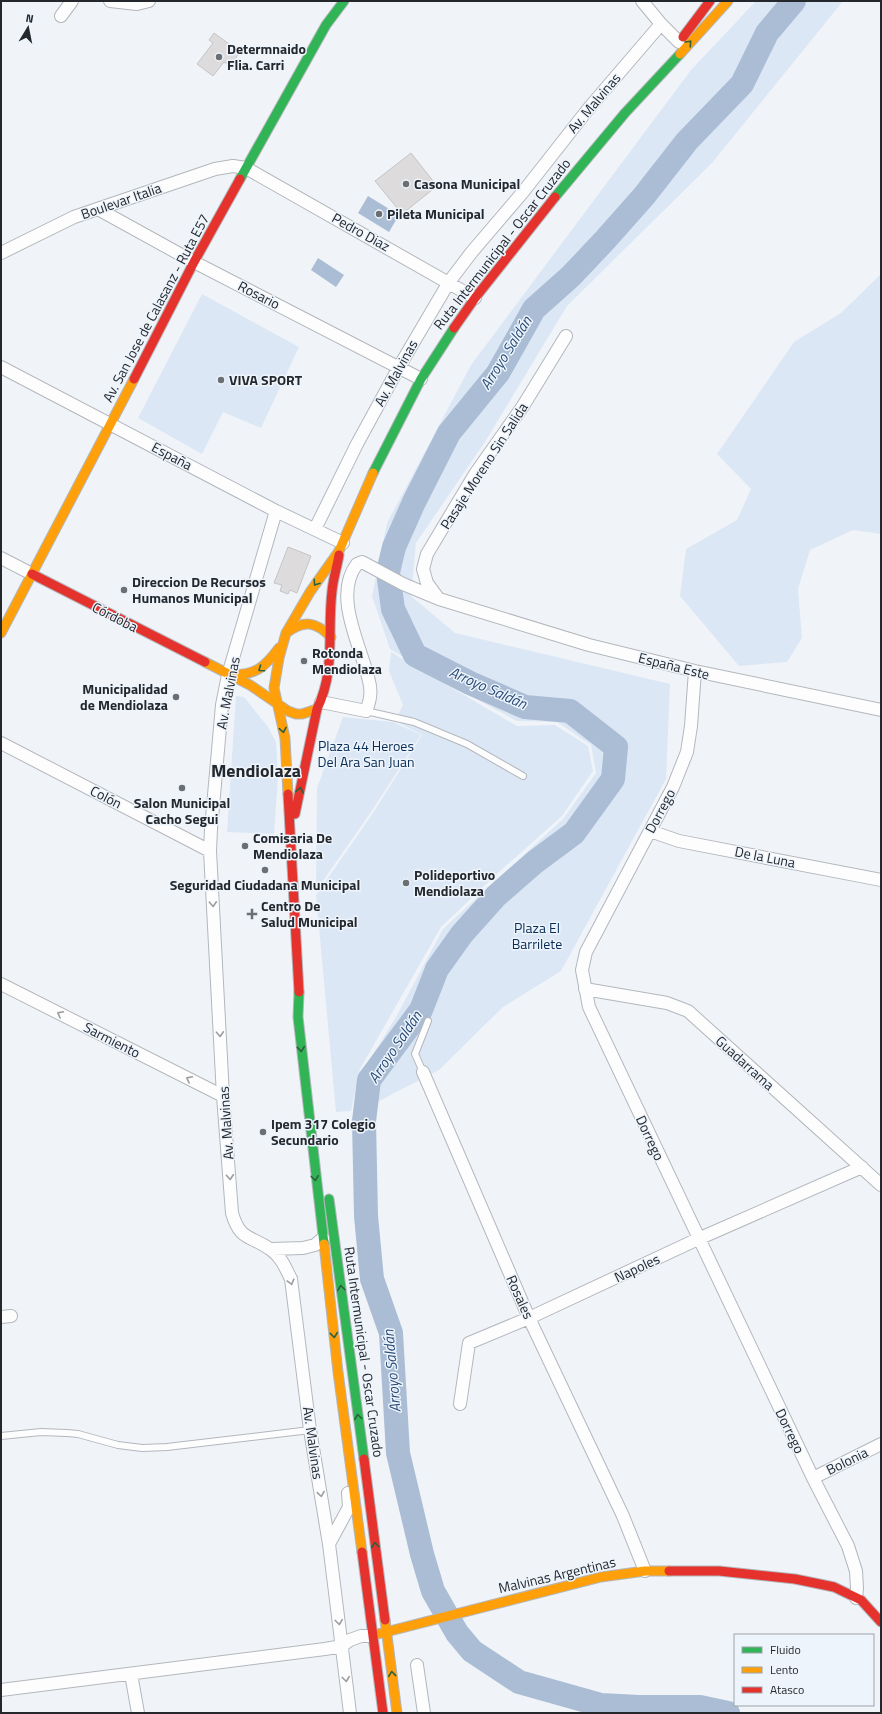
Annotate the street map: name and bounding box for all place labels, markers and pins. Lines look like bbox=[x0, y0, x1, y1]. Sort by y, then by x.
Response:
place label: Determnaido Flia. Carri bbox=[227, 38, 306, 75]
marker: Determnaido Flia. Carri bbox=[214, 52, 224, 62]
place label: Casona Municipal bbox=[414, 173, 520, 194]
marker: Casona Municipal bbox=[401, 179, 411, 189]
place label: Pileta Municipal bbox=[387, 203, 485, 224]
marker: Pileta Municipal bbox=[374, 209, 384, 219]
place label: VIVA SPORT bbox=[229, 369, 303, 390]
marker: VIVA SPORT bbox=[216, 375, 226, 385]
place label: Direccion De Recursos Humanos Municipal bbox=[132, 571, 266, 608]
marker: Direccion De Recursos Humanos Municipal bbox=[119, 585, 129, 595]
place label: Rotonda Mendiolaza bbox=[312, 642, 382, 679]
marker: Rotonda Mendiolaza bbox=[299, 656, 309, 666]
place label: Municipalidad de Mendiolaza bbox=[80, 678, 168, 715]
marker: Municipalidad de Mendiolaza bbox=[171, 692, 181, 702]
marker: Salon Municipal Cacho Segui bbox=[177, 783, 187, 793]
place label: Salon Municipal Cacho Segui bbox=[134, 792, 230, 829]
place label: Comisaria De Mendiolaza bbox=[253, 827, 332, 864]
marker: Comisaria De Mendiolaza bbox=[240, 841, 250, 851]
place label: Polideportivo Mendiolaza bbox=[414, 864, 495, 901]
marker: Seguridad Ciudadana Municipal bbox=[260, 865, 270, 875]
place label: Seguridad Ciudadana Municipal bbox=[170, 874, 360, 895]
marker: Polideportivo Mendiolaza bbox=[401, 878, 411, 888]
place label: Centro De Salud Municipal bbox=[261, 895, 358, 932]
marker: Centro De Salud Municipal bbox=[246, 908, 258, 920]
place label: Ipem 317 Colegio Secundario bbox=[271, 1113, 376, 1150]
marker: Ipem 317 Colegio Secundario bbox=[258, 1127, 268, 1137]

